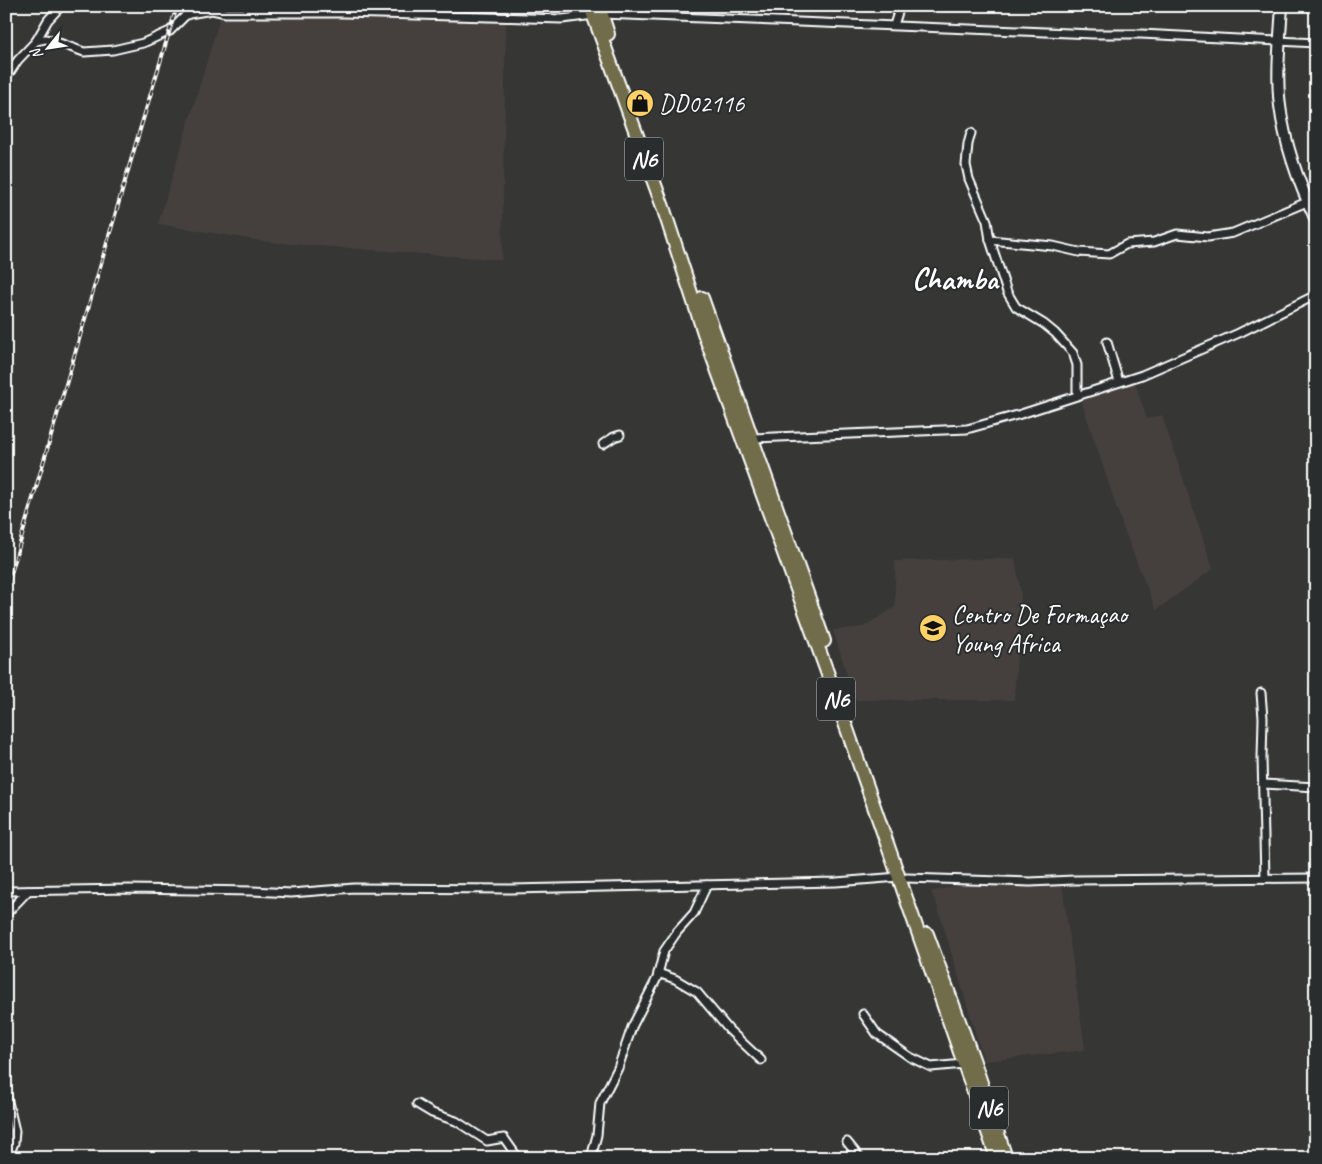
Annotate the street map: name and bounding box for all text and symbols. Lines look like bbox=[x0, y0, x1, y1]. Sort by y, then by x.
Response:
north arrow bbox=[22, 22, 72, 72]
text: N bbox=[26, 44, 47, 62]
shop icon: DD02116 bbox=[625, 88, 655, 118]
place label: DD02116 bbox=[659, 88, 745, 120]
road number: N6 bbox=[625, 138, 663, 180]
district label: Chamba bbox=[912, 260, 1001, 298]
place label: Centro De Formaçao Young Africa bbox=[952, 599, 1130, 660]
school or university icon: Centro De Formaçao Young Africa bbox=[918, 613, 948, 643]
road number: N6 bbox=[817, 678, 855, 721]
road number: N6 bbox=[970, 1086, 1008, 1130]

